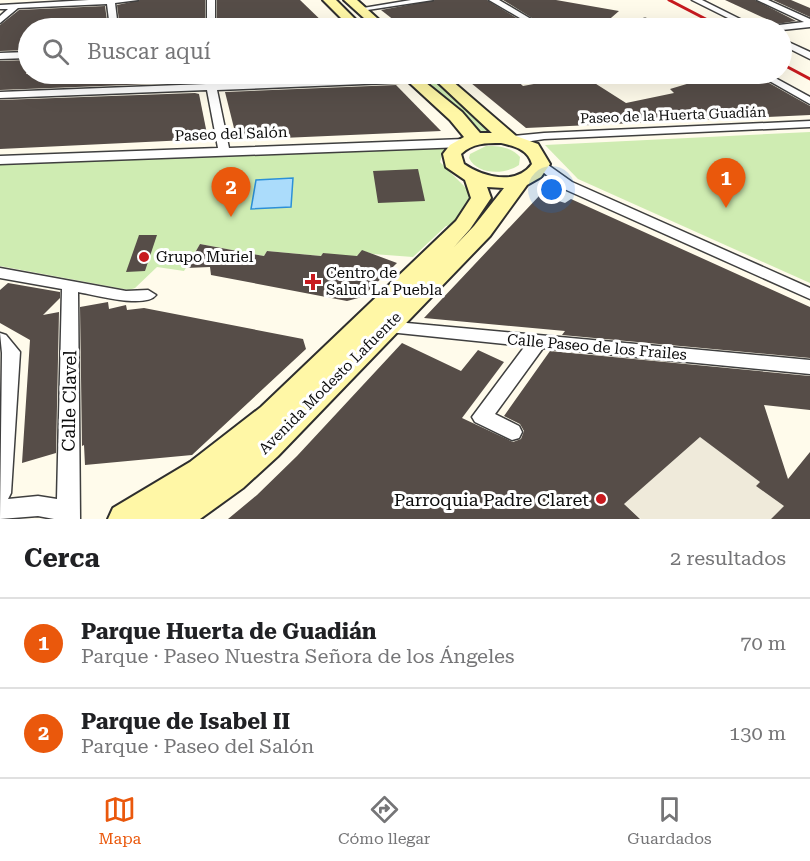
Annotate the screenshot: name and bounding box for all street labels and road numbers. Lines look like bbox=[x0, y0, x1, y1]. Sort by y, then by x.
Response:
street label: Paseo de la Huerta Guadián bbox=[580, 104, 766, 126]
street label: Paseo del Salón bbox=[174, 123, 288, 145]
street label: Avenida Modesto Lafuente bbox=[255, 308, 405, 458]
street label: Calle Paseo de los Frailes bbox=[507, 330, 687, 364]
street label: Calle Clavel bbox=[58, 350, 80, 452]

